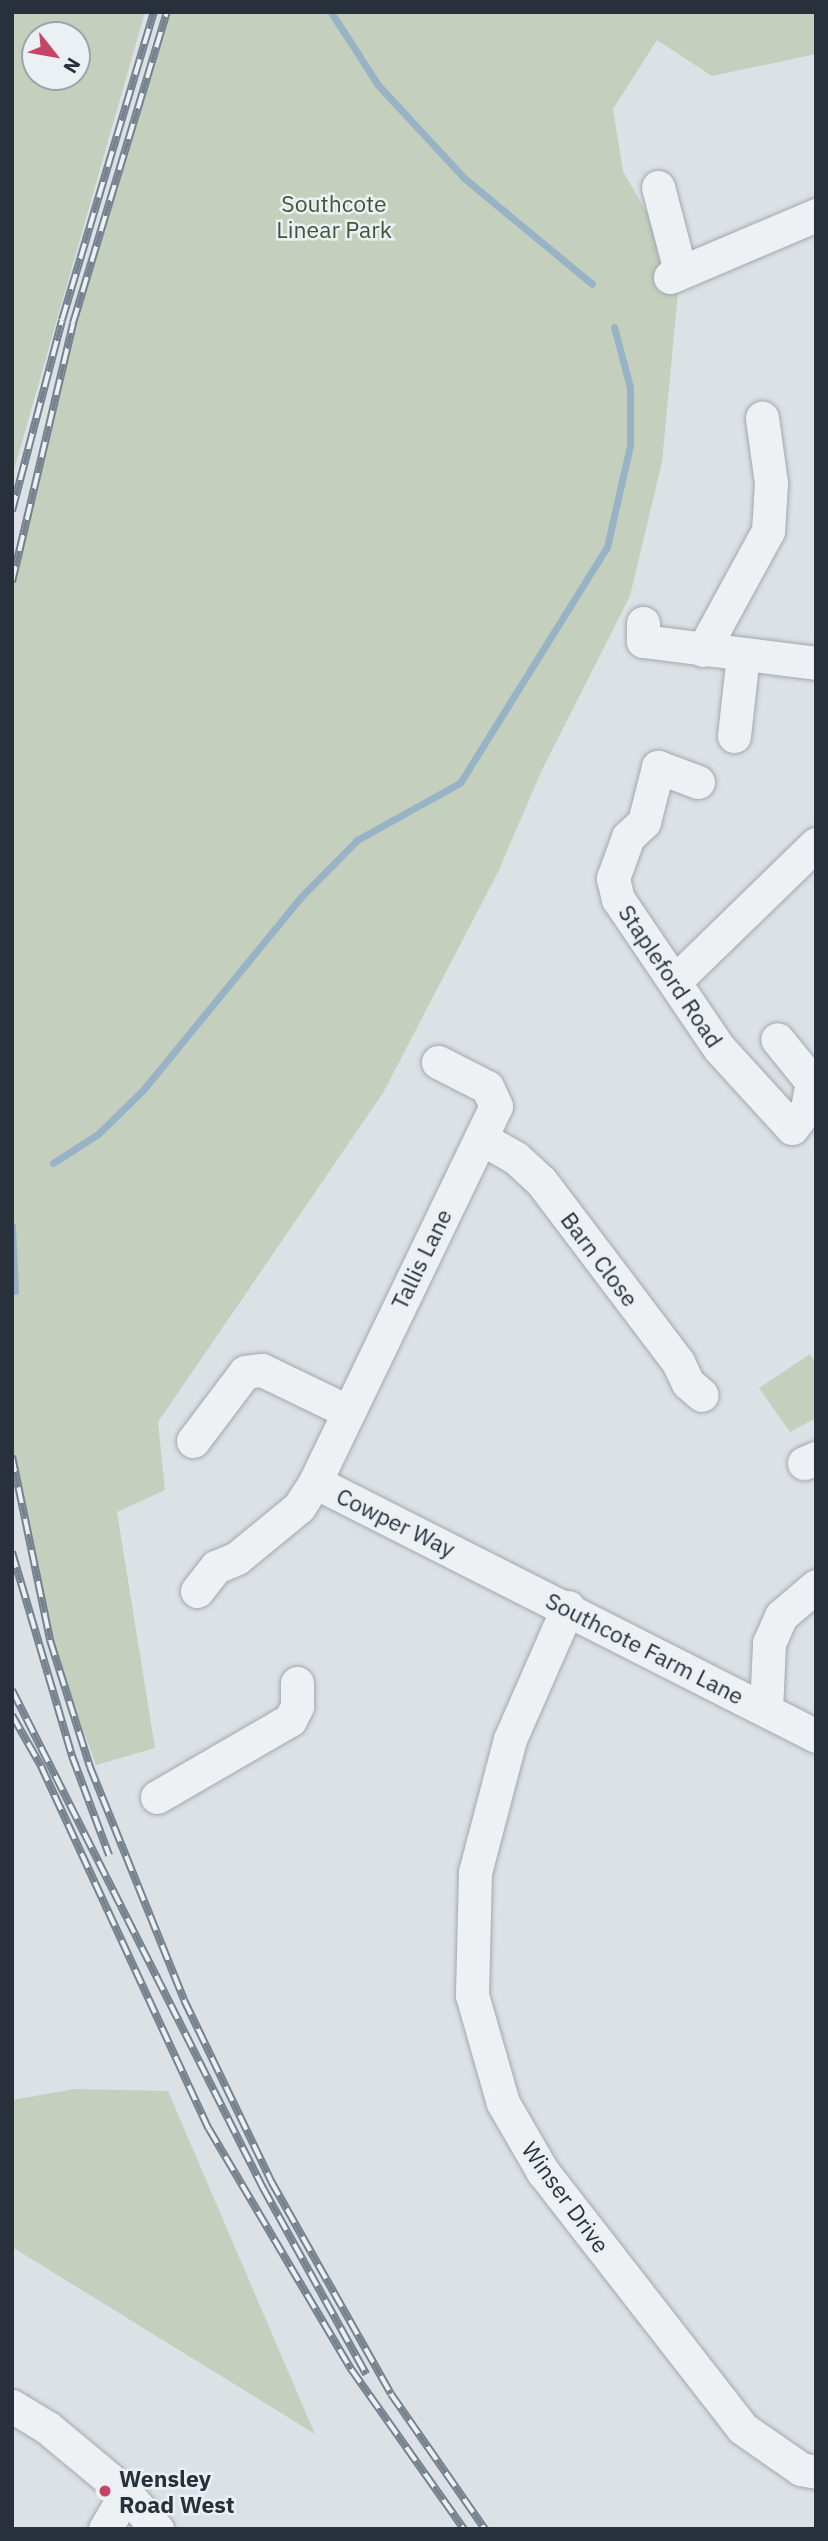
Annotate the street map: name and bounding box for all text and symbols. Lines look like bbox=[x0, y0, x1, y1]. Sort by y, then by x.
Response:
north arrow bbox=[21, 21, 91, 91]
text: N bbox=[58, 54, 86, 78]
park label: Southcote Linear Park bbox=[276, 189, 392, 243]
street label: Stapleford Road bbox=[613, 899, 729, 1053]
street label: Tallis Lane bbox=[385, 1204, 457, 1314]
street label: Barn Close bbox=[555, 1206, 645, 1312]
street label: Cowper Way bbox=[332, 1481, 460, 1563]
street label: Southcote Farm Lane bbox=[541, 1586, 749, 1710]
street label: Winser Drive bbox=[517, 2136, 615, 2258]
place label: Wensley Road West bbox=[119, 2464, 235, 2518]
marker: Wensley Road West bbox=[97, 2483, 113, 2499]

